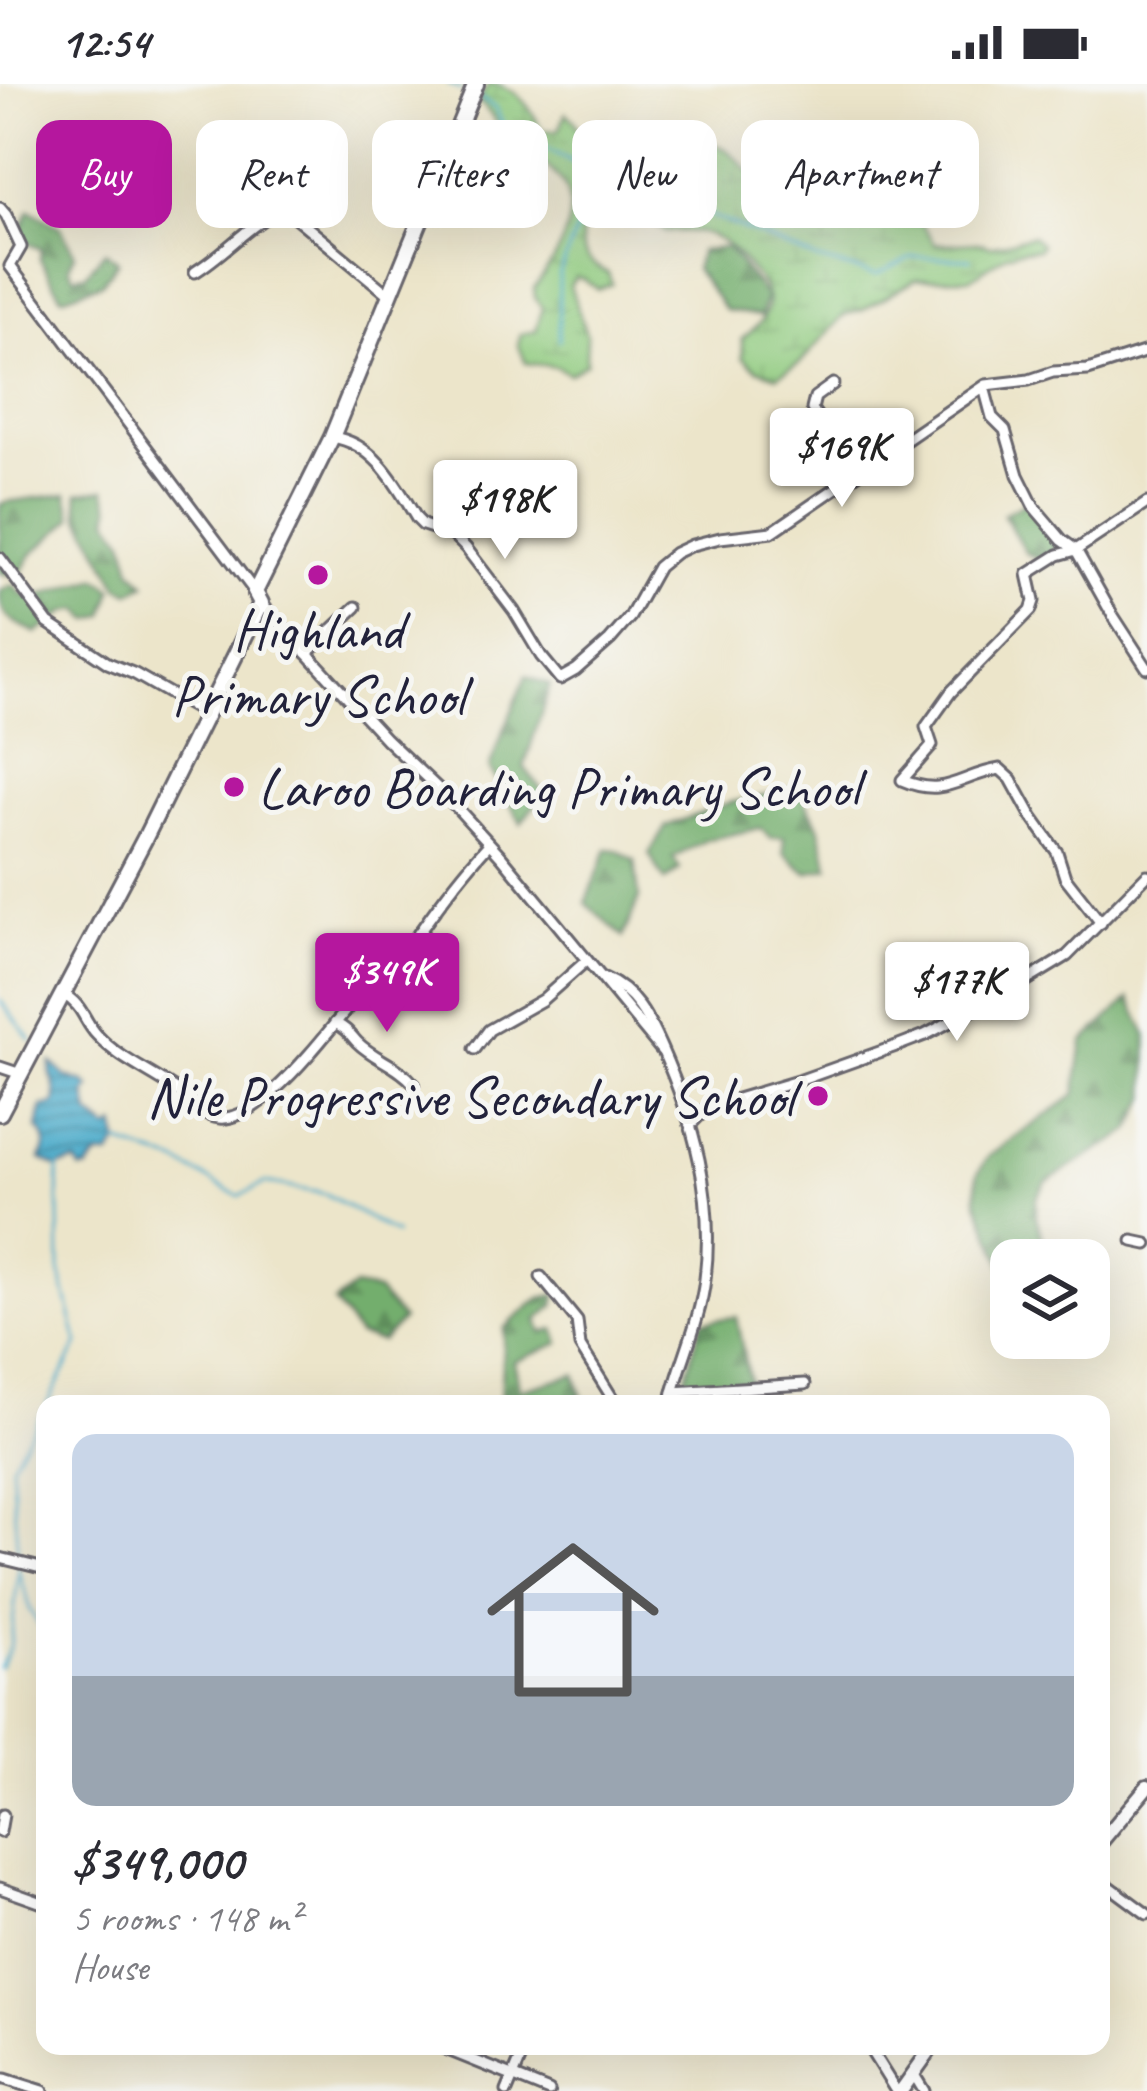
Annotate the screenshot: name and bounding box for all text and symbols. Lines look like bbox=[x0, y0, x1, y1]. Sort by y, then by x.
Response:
text: 12:54 bbox=[60, 14, 149, 71]
chip: Buy bbox=[36, 120, 172, 228]
chip: Rent bbox=[196, 120, 348, 228]
chip: Filters bbox=[372, 120, 548, 228]
chip: New bbox=[572, 120, 717, 228]
chip: Apartment bbox=[741, 120, 979, 228]
pin: $169K bbox=[758, 408, 926, 510]
text: $169K bbox=[797, 422, 887, 471]
pin: $198K bbox=[421, 460, 589, 562]
text: $198K bbox=[460, 474, 550, 523]
marker: Highland Primary School bbox=[305, 562, 331, 588]
place label: Highland Primary School bbox=[172, 594, 474, 732]
place label: Laroo Boarding Primary School bbox=[258, 752, 868, 824]
marker: Laroo Boarding Primary School bbox=[221, 774, 247, 800]
pin: $349K bbox=[303, 933, 471, 1035]
pin: $177K bbox=[873, 942, 1041, 1044]
text: $349K bbox=[342, 947, 432, 996]
text: $177K bbox=[912, 956, 1002, 1005]
place label: Nile Progressive Secondary School bbox=[147, 1061, 803, 1133]
marker: Nile Progressive Secondary School bbox=[805, 1083, 831, 1109]
map controls bbox=[990, 1239, 1110, 1359]
button: layers bbox=[990, 1239, 1110, 1359]
icon: home bbox=[465, 1512, 681, 1728]
text: $349,000 bbox=[72, 1830, 242, 1894]
text: 5 rooms · 148 m² bbox=[72, 1894, 300, 1943]
text: House bbox=[72, 1943, 148, 1992]

